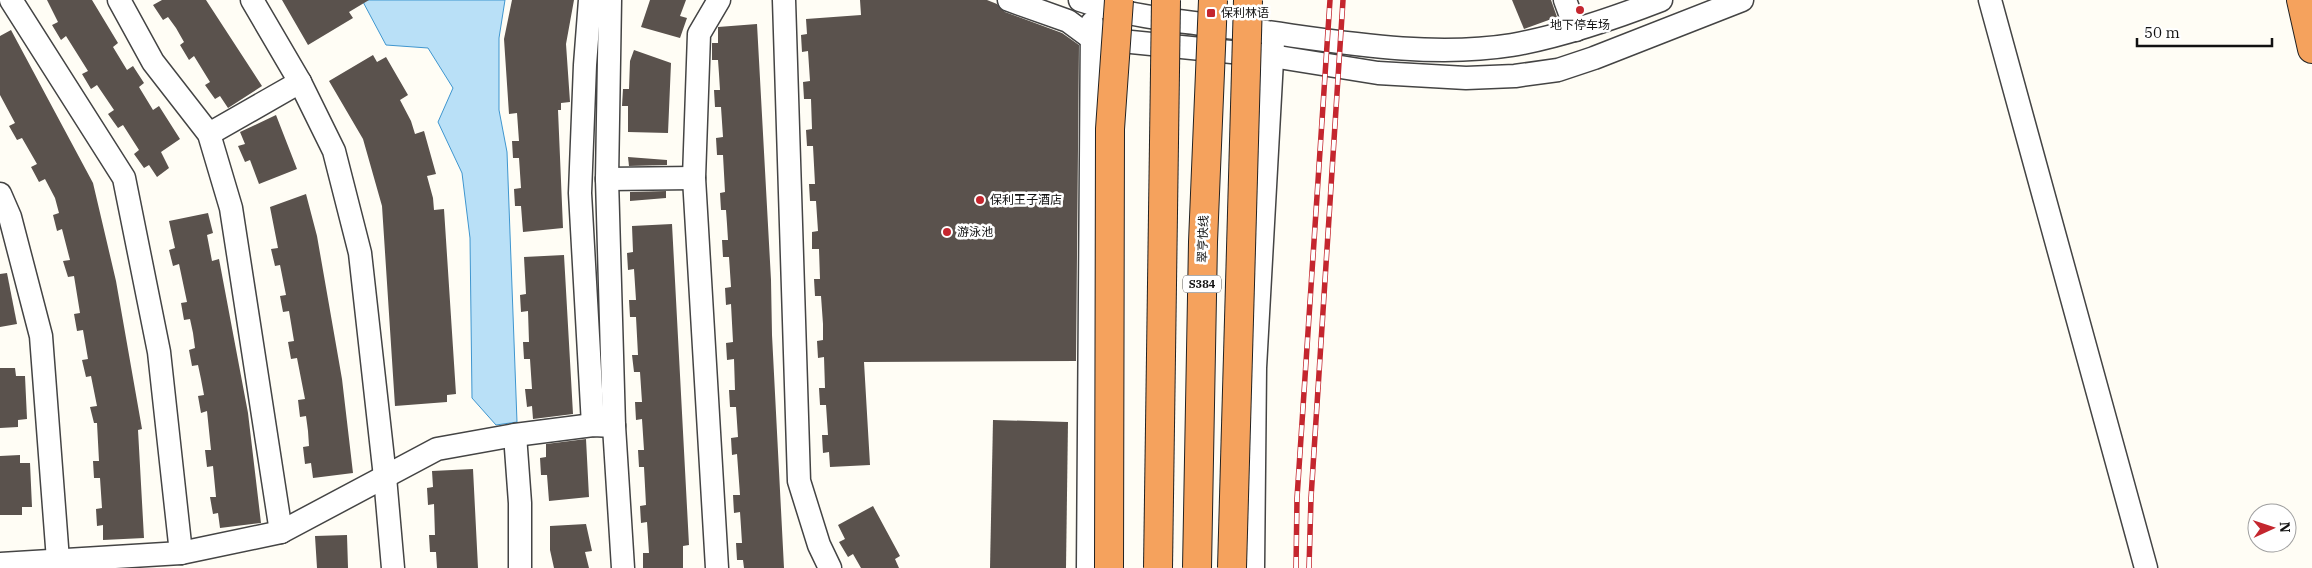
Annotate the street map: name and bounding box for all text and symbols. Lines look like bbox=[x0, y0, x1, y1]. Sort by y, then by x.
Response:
marker: 地下停车场 bbox=[1574, 4, 1586, 16]
place label: 保利林语 bbox=[1221, 5, 1269, 20]
marker: 保利林语 bbox=[1205, 7, 1217, 19]
scale bar bbox=[2137, 15, 2272, 47]
place label: 地下停车场 bbox=[1550, 17, 1610, 32]
text: 50 m bbox=[2144, 23, 2180, 42]
place label: 保利王子酒店 bbox=[990, 192, 1062, 207]
marker: 保利王子酒店 bbox=[974, 194, 986, 206]
street label: 翠亨快线 bbox=[1194, 215, 1211, 263]
place label: 游泳池 bbox=[957, 224, 993, 239]
marker: 游泳池 bbox=[941, 226, 953, 238]
road number: S384 bbox=[1183, 276, 1221, 292]
north arrow bbox=[2247, 503, 2297, 553]
text: N bbox=[2276, 521, 2294, 533]

